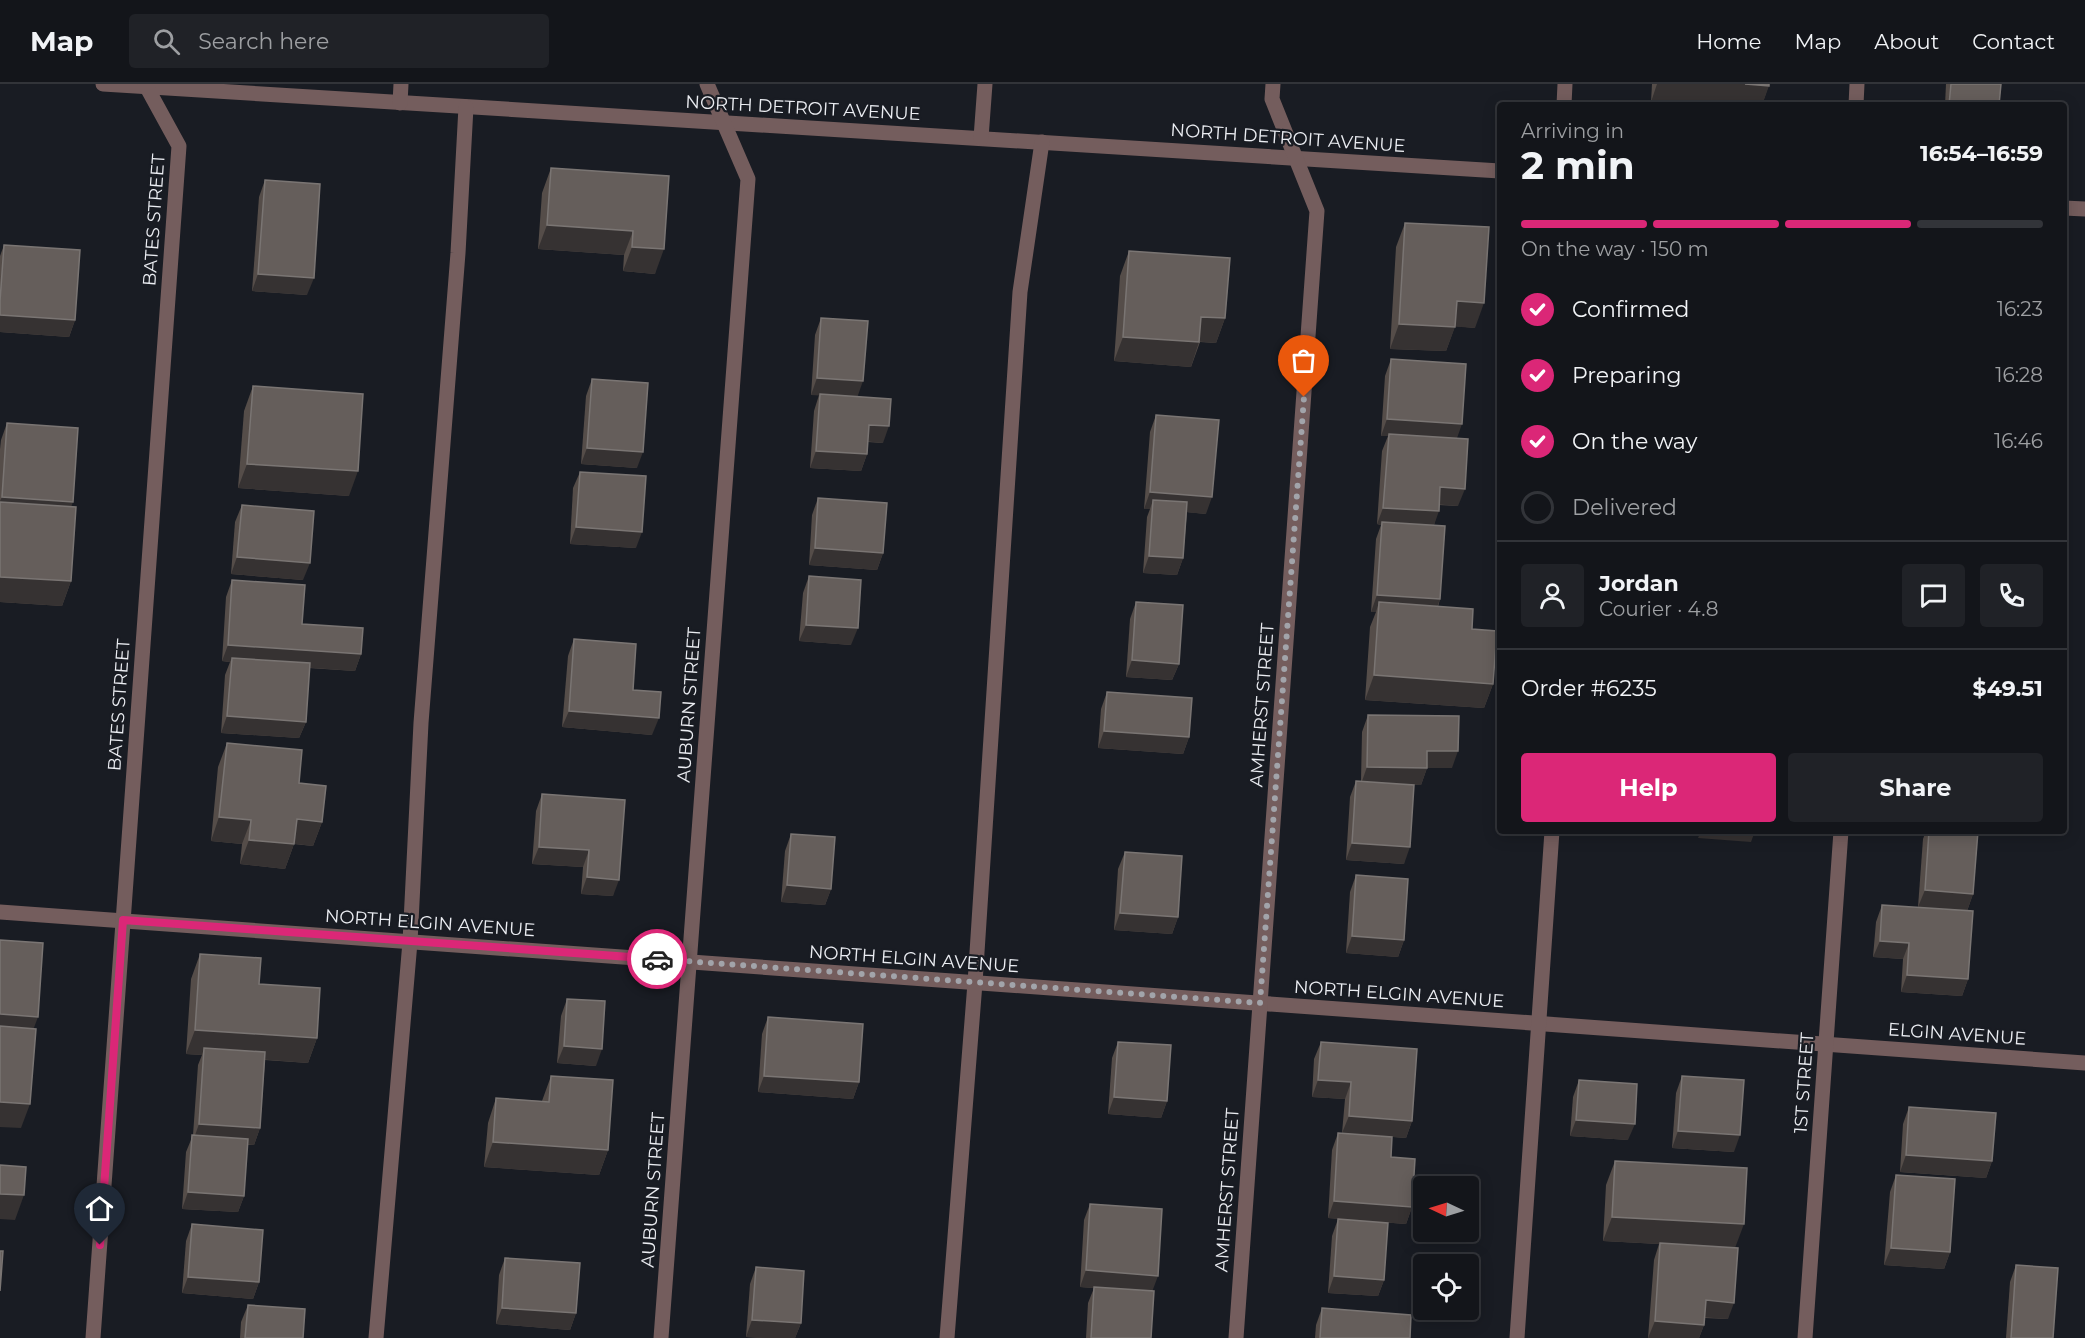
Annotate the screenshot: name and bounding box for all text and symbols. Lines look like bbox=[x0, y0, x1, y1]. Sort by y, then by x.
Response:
search box bbox=[129, 14, 549, 68]
text: Map bbox=[30, 24, 93, 58]
icon: search bbox=[150, 25, 183, 58]
text: Search here bbox=[198, 28, 329, 55]
text: Home bbox=[1696, 29, 1761, 54]
text: Map bbox=[1794, 29, 1841, 54]
text: About bbox=[1874, 29, 1939, 54]
text: Contact bbox=[1972, 29, 2055, 54]
street label: NORTH DETROIT AVENUE bbox=[685, 91, 921, 125]
street label: NORTH DETROIT AVENUE bbox=[1170, 119, 1406, 157]
text: Arriving in bbox=[1521, 119, 1624, 143]
text: 16:54–16:59 bbox=[1920, 140, 2043, 167]
text: 2 min bbox=[1521, 141, 1635, 189]
street label: BATES STREET bbox=[138, 152, 170, 287]
text: On the way · 150 m bbox=[1521, 237, 1709, 261]
icon: check bbox=[1521, 293, 1554, 326]
text: Confirmed bbox=[1572, 296, 1689, 323]
text: 16:23 bbox=[1997, 297, 2043, 321]
pin bbox=[1278, 335, 1329, 397]
icon: bag bbox=[1287, 344, 1320, 377]
icon: check bbox=[1521, 359, 1554, 392]
text: Preparing bbox=[1572, 362, 1681, 389]
text: 16:28 bbox=[1995, 363, 2043, 387]
icon: check bbox=[1521, 425, 1554, 458]
text: On the way bbox=[1572, 428, 1697, 455]
text: 16:46 bbox=[1994, 429, 2043, 453]
text: Delivered bbox=[1572, 494, 1677, 521]
button: person bbox=[1521, 564, 1584, 627]
button: chat bbox=[1902, 564, 1965, 627]
button: phone bbox=[1980, 564, 2043, 627]
text: Jordan bbox=[1599, 570, 1679, 597]
text: Courier · 4.8 bbox=[1599, 597, 1718, 621]
street label: AMHERST STREET bbox=[1245, 622, 1279, 788]
street label: AUBURN STREET bbox=[673, 626, 705, 783]
street label: BATES STREET bbox=[103, 637, 135, 772]
text: Order #6235 bbox=[1521, 675, 1657, 702]
text: $49.51 bbox=[1972, 675, 2043, 702]
button: Help bbox=[1521, 753, 1776, 822]
button: Share bbox=[1788, 753, 2043, 822]
street label: NORTH ELGIN AVENUE bbox=[324, 905, 536, 941]
courier bbox=[627, 929, 687, 989]
street label: NORTH ELGIN AVENUE bbox=[808, 941, 1020, 977]
icon: car bbox=[641, 943, 674, 976]
street label: NORTH ELGIN AVENUE bbox=[1293, 976, 1505, 1012]
street label: ELGIN AVENUE bbox=[1887, 1018, 2027, 1050]
street label: 1ST STREET bbox=[1790, 1031, 1819, 1134]
street label: AMHERST STREET bbox=[1210, 1107, 1244, 1273]
street label: AUBURN STREET bbox=[637, 1111, 669, 1268]
north arrow bbox=[1413, 1176, 1479, 1242]
map controls bbox=[1413, 1176, 1479, 1320]
pin bbox=[74, 1183, 125, 1245]
icon: home bbox=[83, 1192, 116, 1225]
button: locate bbox=[1413, 1254, 1479, 1320]

